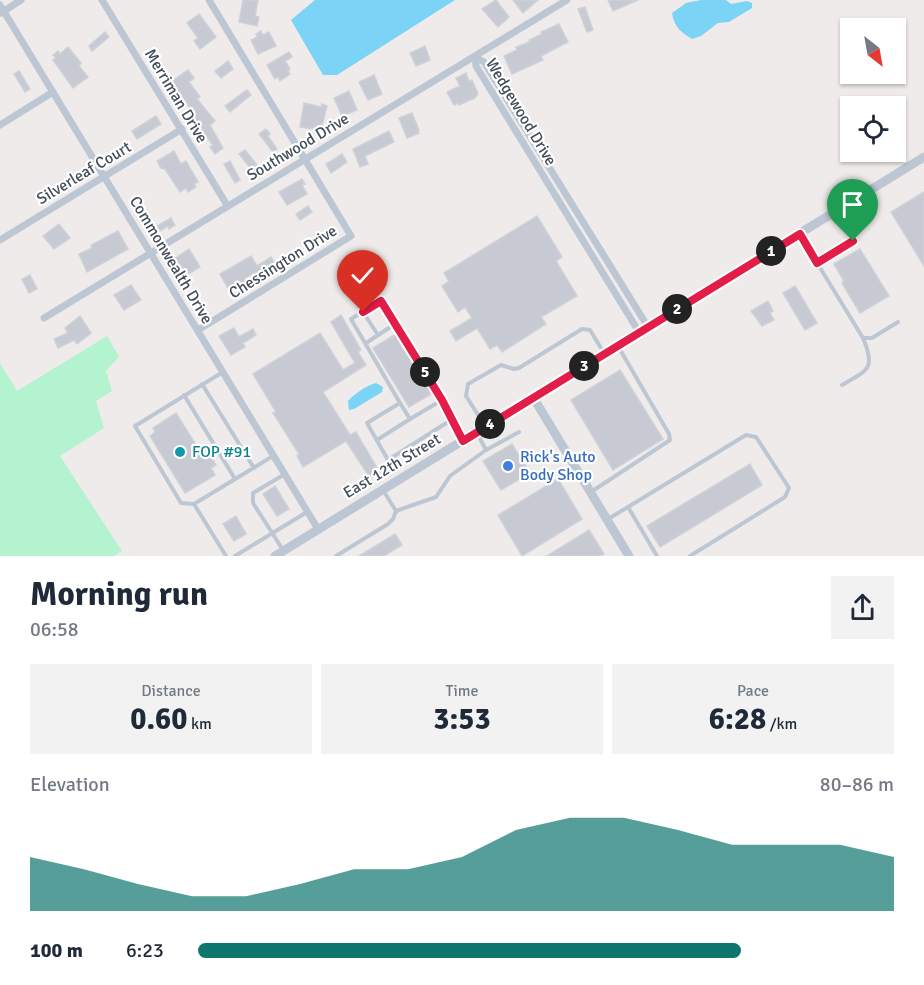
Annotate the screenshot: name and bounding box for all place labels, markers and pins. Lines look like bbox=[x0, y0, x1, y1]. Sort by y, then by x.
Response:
pin bbox=[827, 179, 878, 241]
pin: 1 bbox=[756, 236, 786, 266]
pin bbox=[337, 250, 388, 312]
pin: 2 bbox=[662, 294, 692, 324]
pin: 3 bbox=[569, 351, 599, 381]
pin: 5 bbox=[410, 357, 440, 387]
pin: 4 bbox=[475, 409, 505, 439]
place label: FOP #91 bbox=[192, 442, 251, 462]
marker: FOP #91 bbox=[173, 445, 187, 459]
place label: Rick's Auto Body Shop bbox=[520, 447, 595, 485]
marker: Rick's Auto Body Shop bbox=[501, 459, 515, 473]

